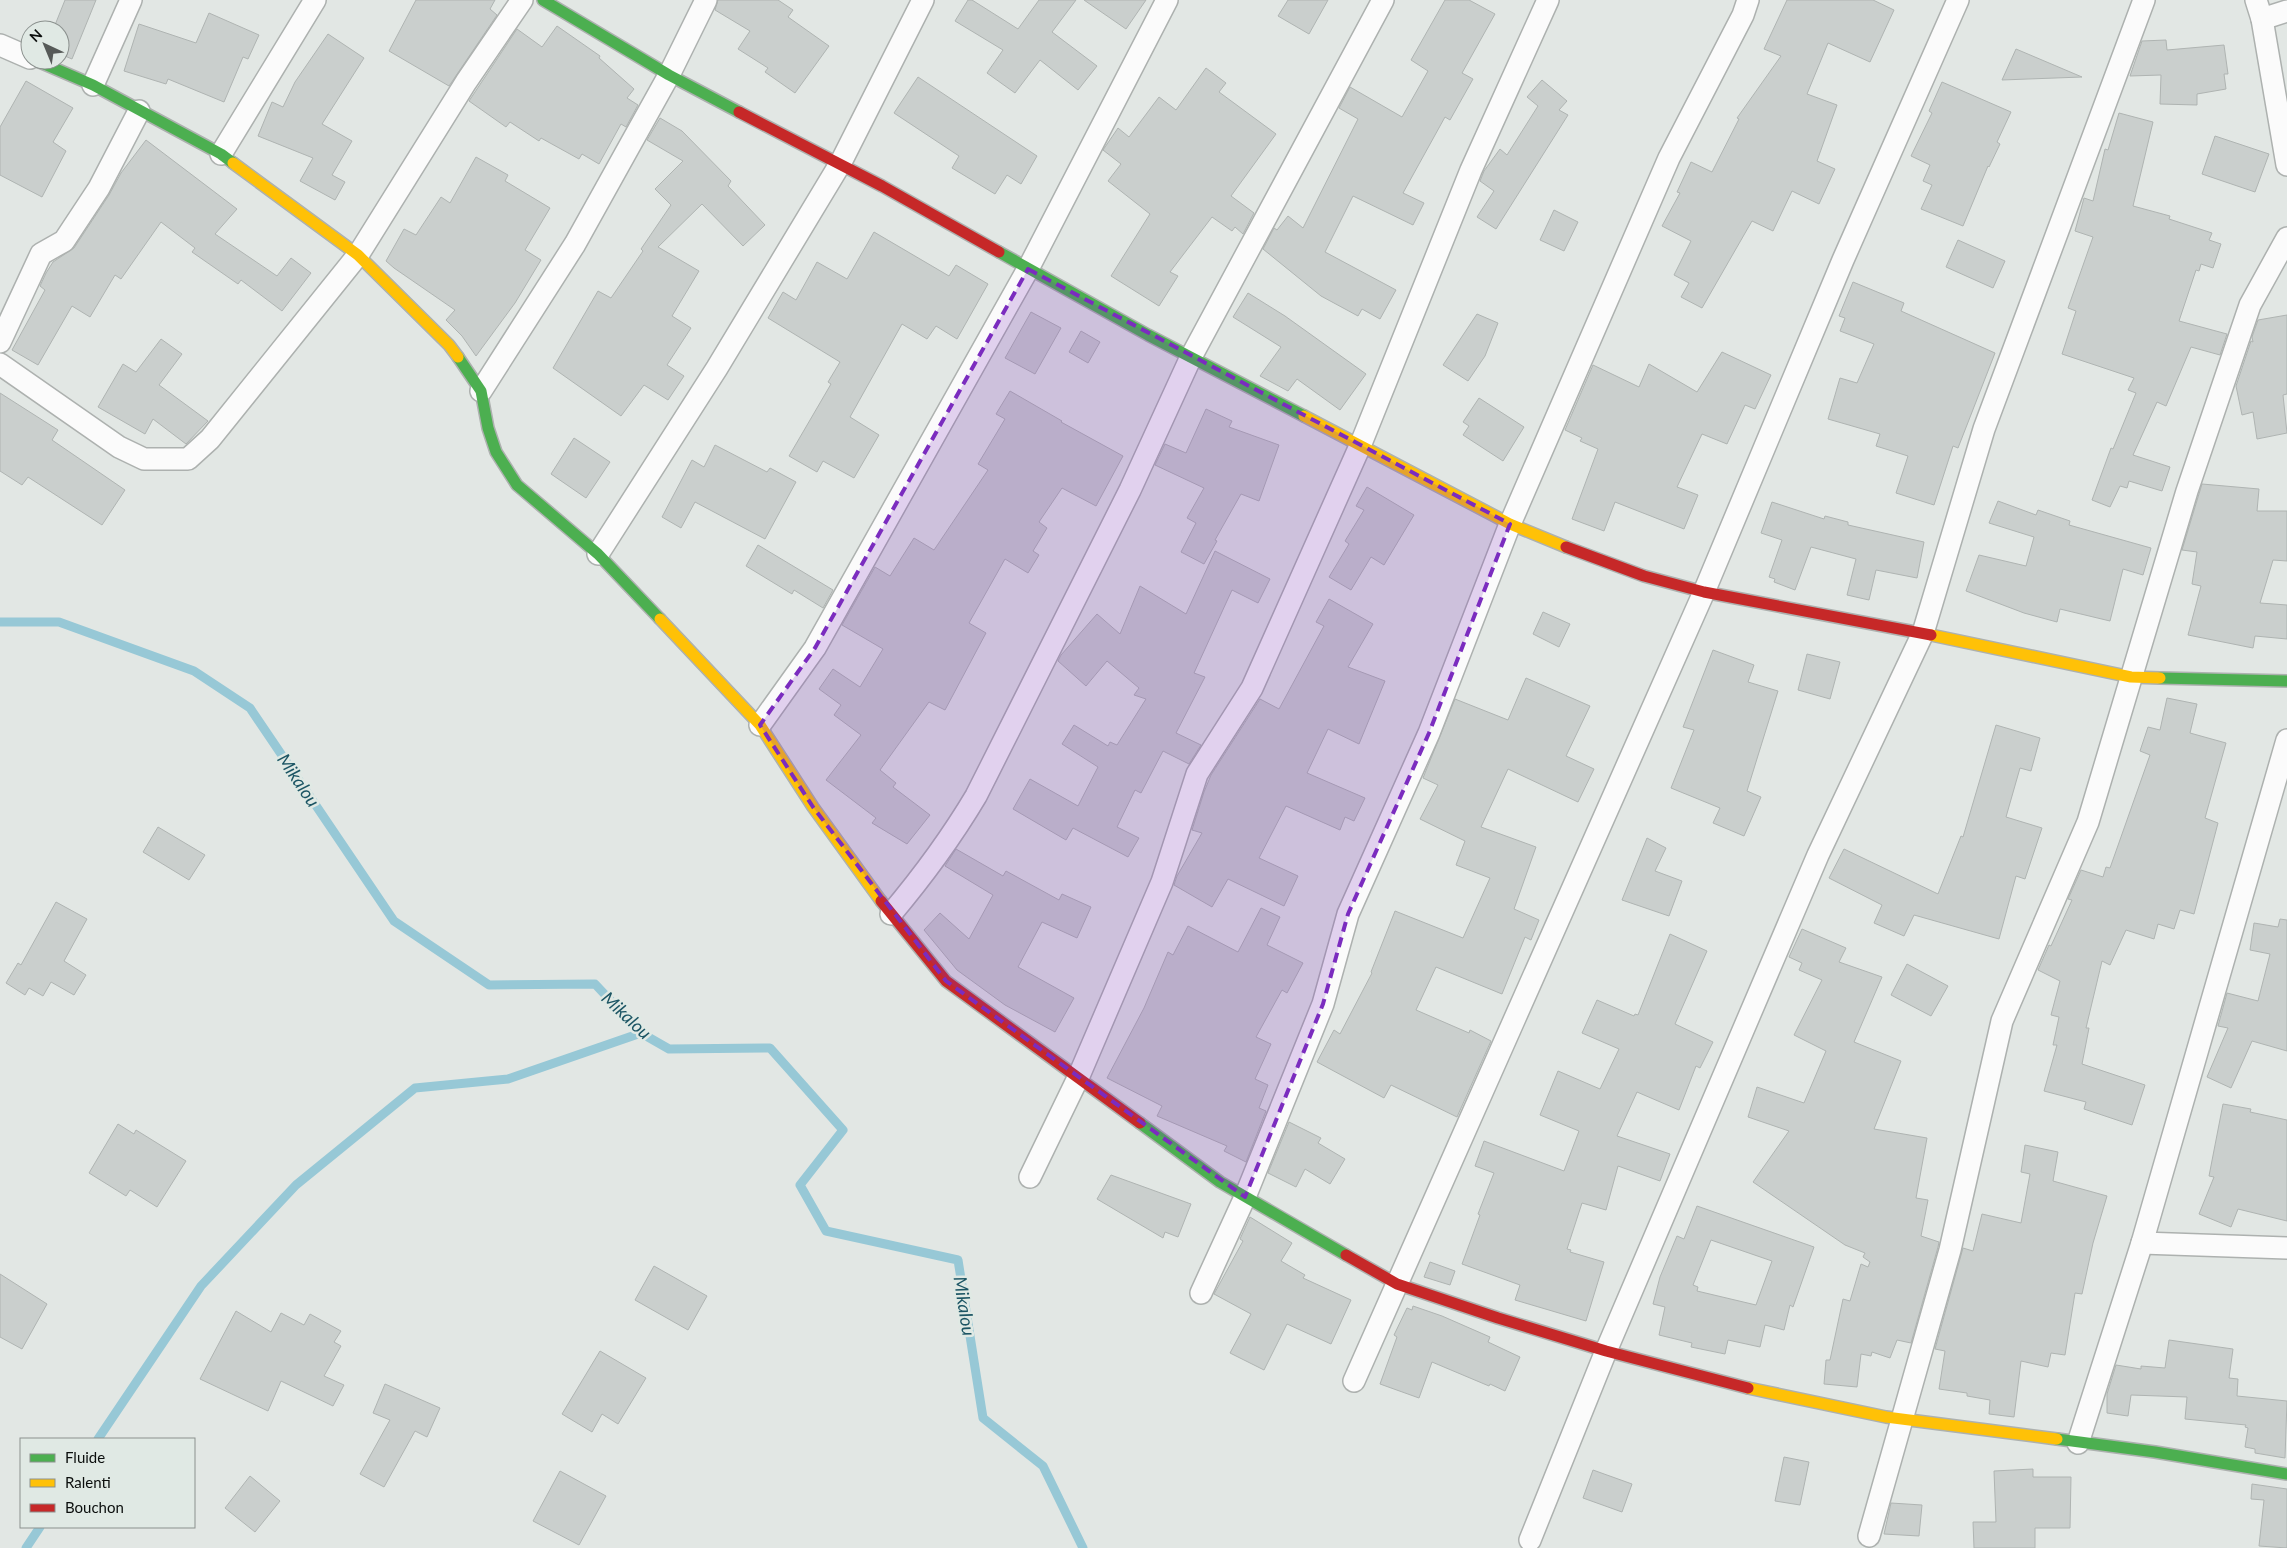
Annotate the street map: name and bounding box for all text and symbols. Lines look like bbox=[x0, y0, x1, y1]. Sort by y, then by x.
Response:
north arrow bbox=[20, 20, 70, 70]
text: N bbox=[26, 25, 45, 45]
water label: Mikalou bbox=[273, 749, 325, 811]
water label: Mikalou bbox=[598, 987, 656, 1043]
water label: Mikalou bbox=[949, 1275, 981, 1337]
legend bbox=[20, 1438, 195, 1528]
text: Fluide bbox=[65, 1448, 105, 1466]
text: Ralenti bbox=[65, 1473, 111, 1491]
text: Bouchon bbox=[65, 1498, 124, 1516]

